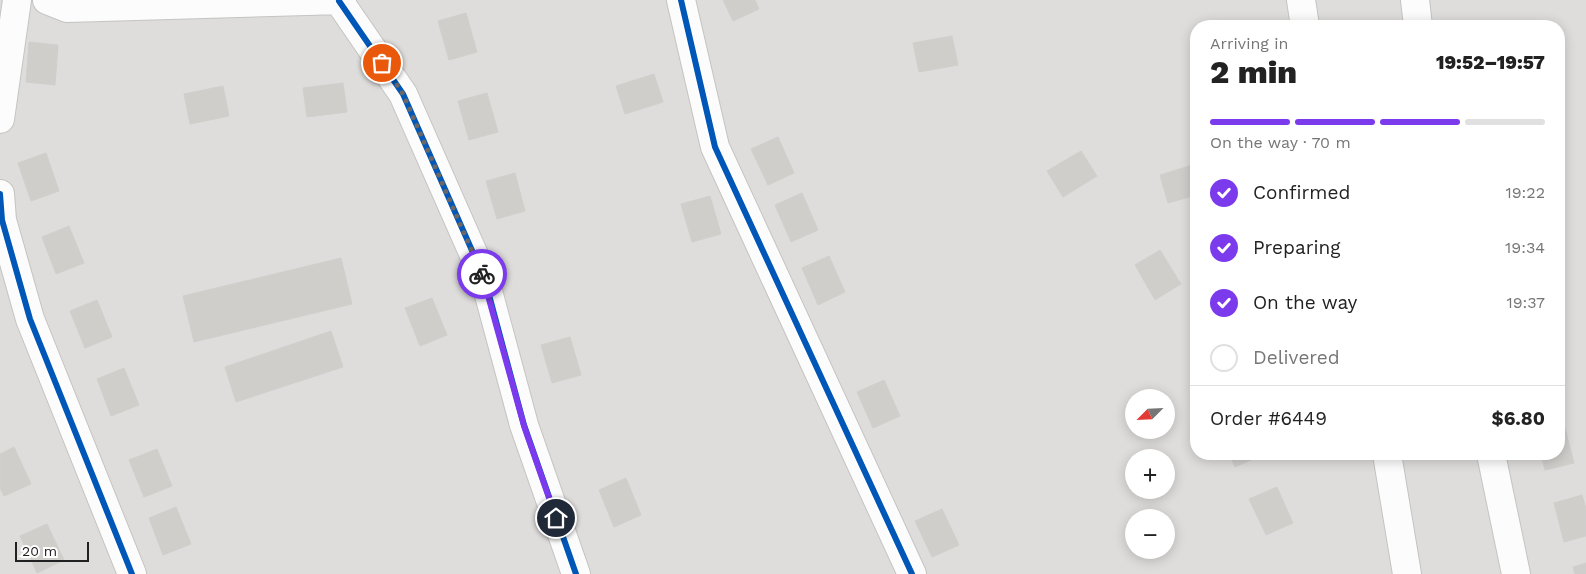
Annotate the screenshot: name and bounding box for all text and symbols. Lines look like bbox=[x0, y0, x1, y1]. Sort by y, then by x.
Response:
text: Arriving in bbox=[1210, 34, 1288, 53]
pin bbox=[361, 42, 403, 84]
icon: bag bbox=[368, 49, 396, 77]
text: 19:52–19:57 bbox=[1436, 51, 1545, 74]
text: 2 min bbox=[1210, 53, 1297, 91]
text: On the way · 70 m bbox=[1210, 133, 1351, 152]
icon: check bbox=[1210, 179, 1238, 207]
text: Confirmed bbox=[1253, 181, 1350, 204]
text: 19:22 bbox=[1505, 183, 1545, 202]
icon: check bbox=[1210, 234, 1238, 262]
text: Preparing bbox=[1253, 236, 1340, 259]
text: 19:34 bbox=[1505, 238, 1545, 257]
courier bbox=[457, 249, 507, 299]
icon: bike bbox=[468, 260, 496, 288]
icon: check bbox=[1210, 289, 1238, 317]
text: On the way bbox=[1253, 291, 1357, 314]
text: 19:37 bbox=[1506, 293, 1545, 312]
text: Delivered bbox=[1253, 346, 1340, 369]
north arrow bbox=[1125, 389, 1175, 439]
map controls bbox=[1125, 389, 1175, 559]
text: Order #6449 bbox=[1210, 407, 1327, 430]
text: $6.80 bbox=[1491, 407, 1545, 430]
button: + bbox=[1125, 449, 1175, 499]
pin bbox=[535, 497, 577, 539]
icon: home bbox=[542, 504, 570, 532]
button: − bbox=[1125, 509, 1175, 559]
scale bar bbox=[15, 539, 89, 562]
text: 20 m bbox=[22, 543, 57, 559]

